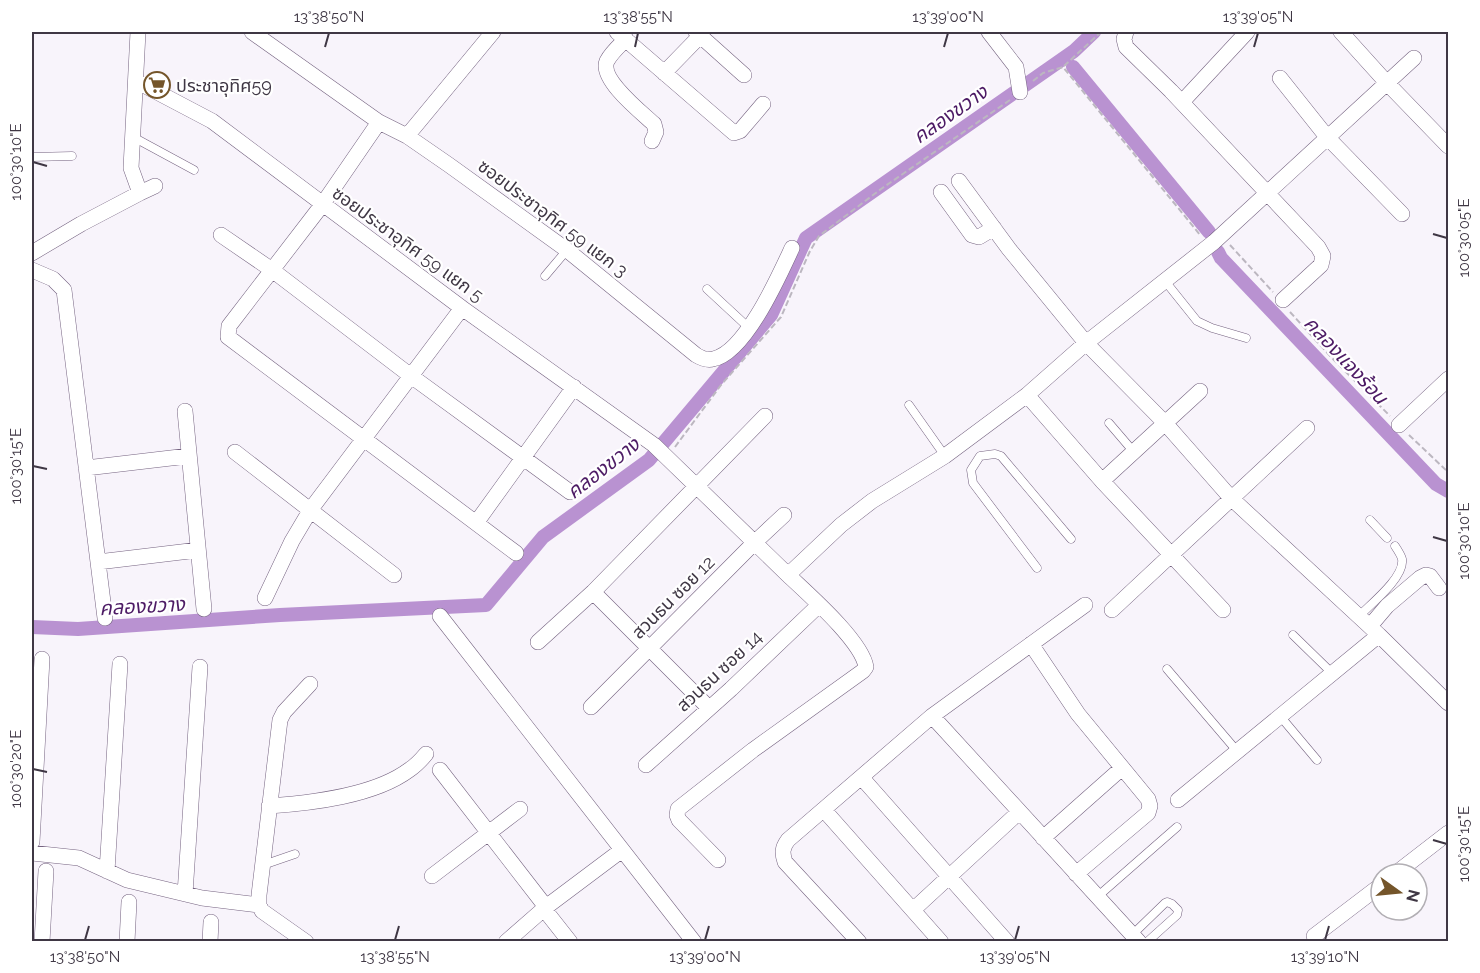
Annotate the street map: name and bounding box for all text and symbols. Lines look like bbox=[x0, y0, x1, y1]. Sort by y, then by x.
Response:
text: 13°38'50"N bbox=[294, 8, 364, 26]
text: 13°38'55"N bbox=[603, 8, 673, 26]
text: 13°39'00"N bbox=[912, 8, 984, 26]
text: 13°39'05"N bbox=[1223, 8, 1293, 26]
supermarket icon: ประชาอุทิศ59 bbox=[142, 70, 172, 100]
place label: ประชาอุทิศ59 bbox=[176, 75, 272, 97]
water label: คลองขวาง bbox=[908, 79, 993, 148]
text: 100°30'10"E bbox=[7, 123, 25, 201]
street label: ซอยประชาอุทิศ 59 แยก 3 bbox=[474, 155, 632, 282]
street label: ซอยประชาอุทิศ 59 แยก 5 bbox=[328, 182, 488, 307]
text: 100°30'05"E bbox=[1455, 198, 1473, 278]
water label: คลองแจงร้อน bbox=[1299, 311, 1394, 410]
text: 100°30'15"E bbox=[7, 428, 25, 504]
water label: คลองขวาง bbox=[562, 431, 645, 504]
text: 100°30'10"E bbox=[1455, 502, 1473, 580]
street label: สวนธน ซอย 12 bbox=[627, 551, 719, 643]
water label: คลองขวาง bbox=[99, 592, 187, 620]
street label: สวนธน ซอย 14 bbox=[672, 626, 766, 716]
text: 100°30'20"E bbox=[7, 730, 25, 808]
text: 100°30'15"E bbox=[1455, 806, 1473, 882]
north arrow bbox=[1369, 862, 1429, 922]
text: N bbox=[1402, 887, 1424, 904]
text: 13°38'50"N bbox=[50, 948, 120, 966]
text: 13°38'55"N bbox=[360, 948, 430, 966]
text: 13°39'00"N bbox=[669, 948, 741, 966]
text: 13°39'05"N bbox=[980, 948, 1050, 966]
text: 13°39'10"N bbox=[1291, 948, 1359, 966]

